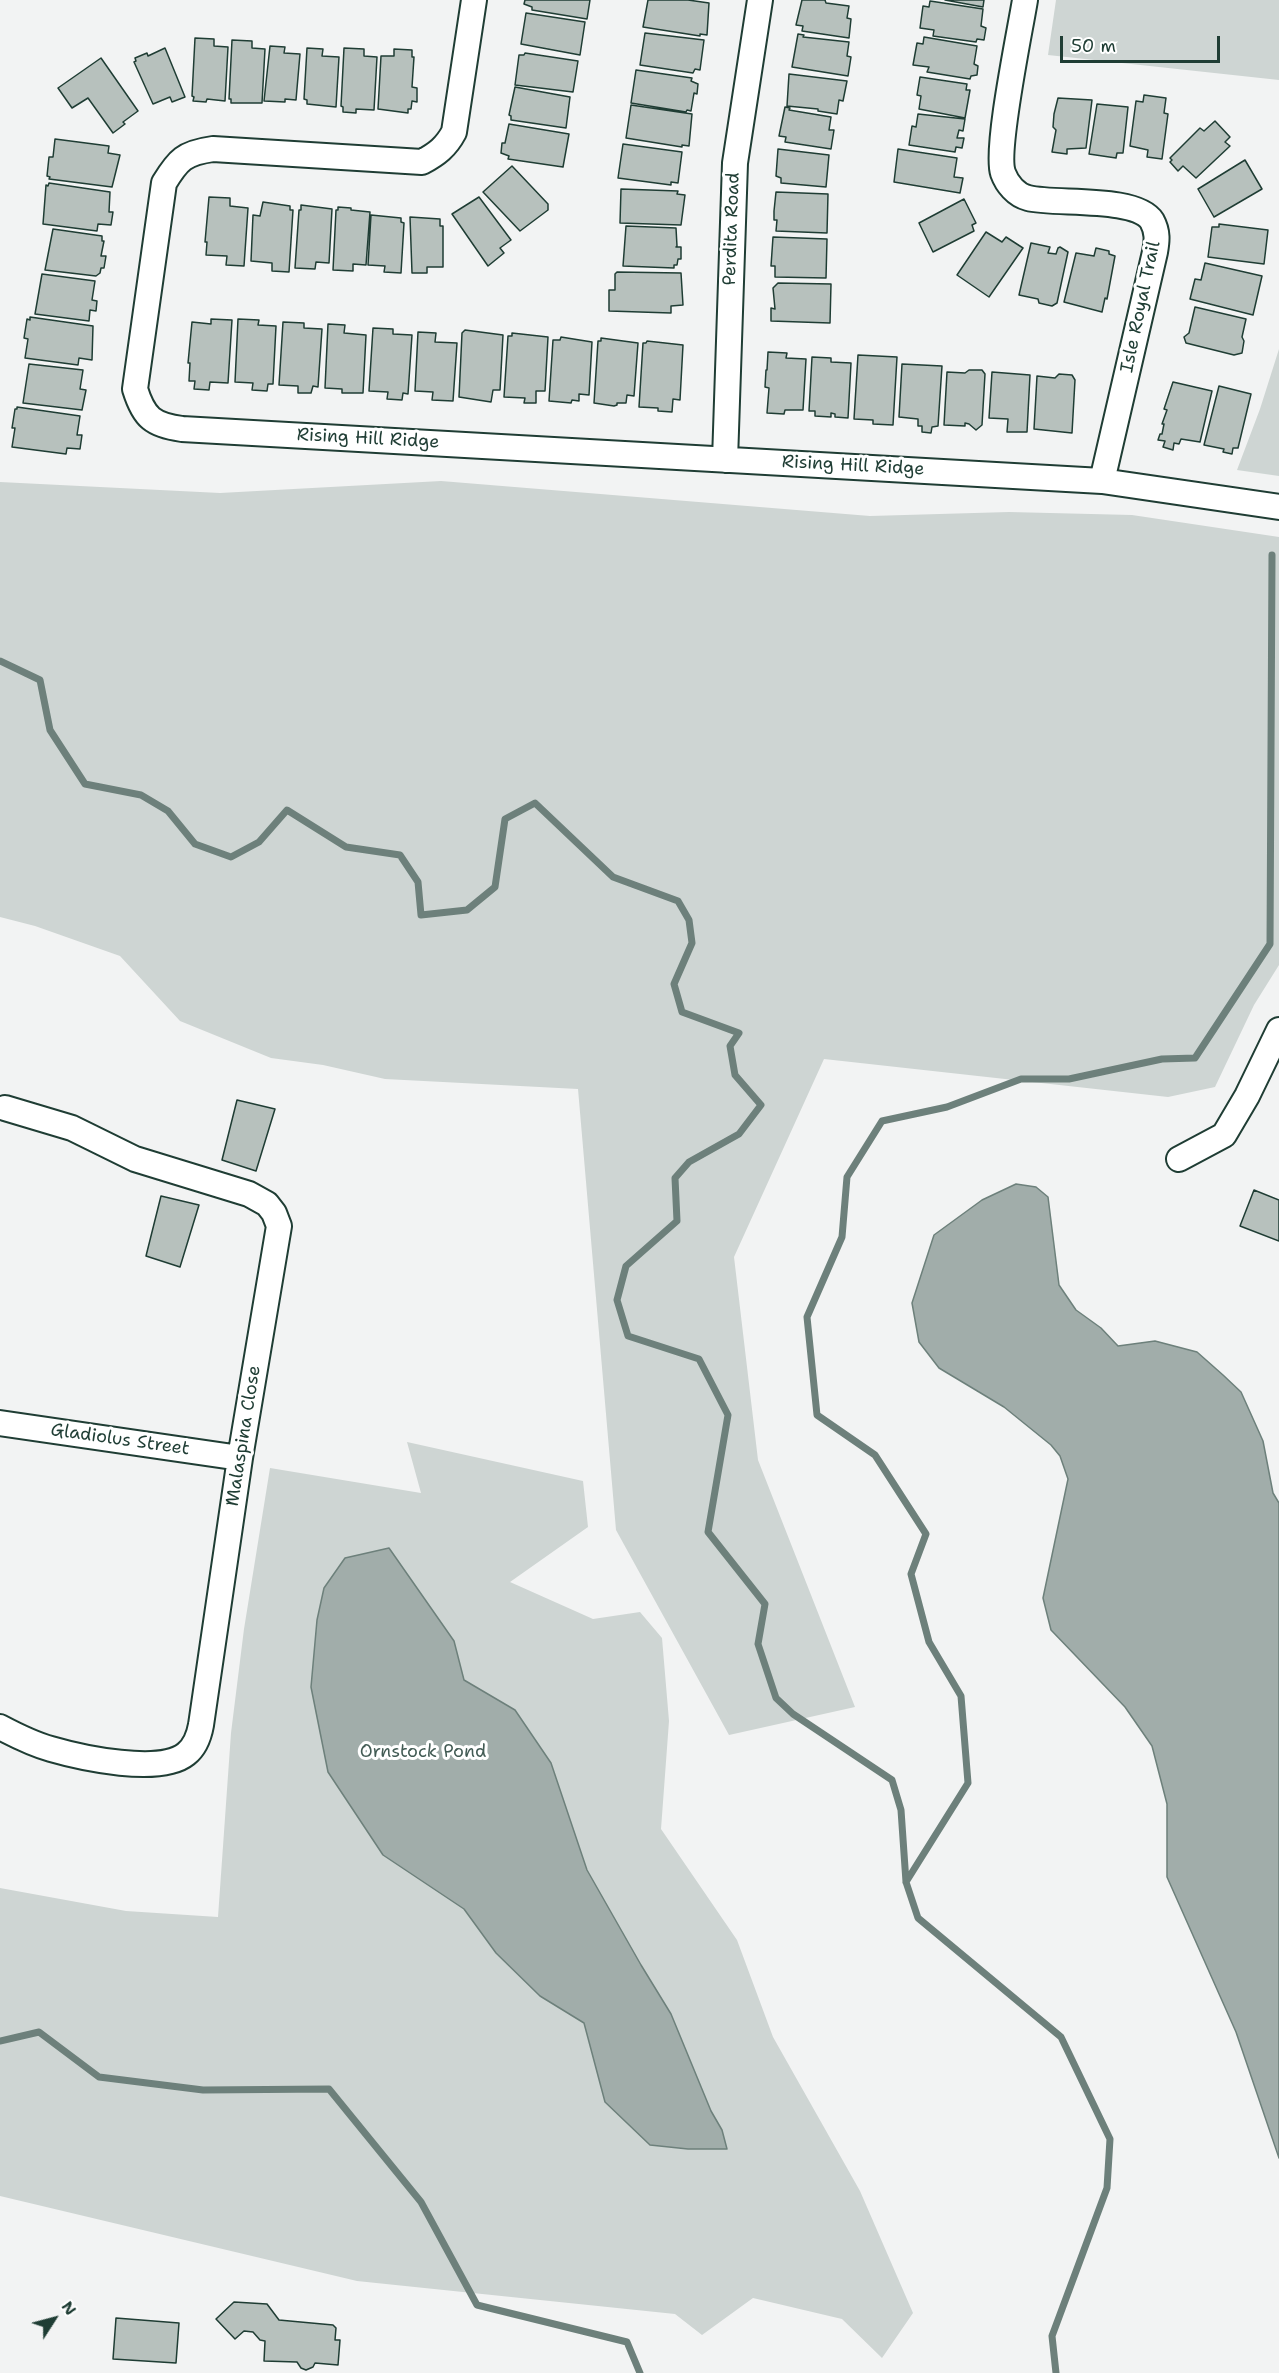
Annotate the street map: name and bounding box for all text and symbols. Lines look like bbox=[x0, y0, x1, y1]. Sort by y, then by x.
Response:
scale bar bbox=[1063, 24, 1224, 62]
text: 50 m bbox=[1071, 34, 1116, 58]
street label: Perdita Road bbox=[719, 172, 745, 286]
street label: Isle Royal Trail bbox=[1117, 239, 1165, 375]
street label: Rising Hill Ridge bbox=[296, 424, 440, 454]
street label: Rising Hill Ridge bbox=[781, 451, 925, 481]
street label: Malaspina Close bbox=[222, 1364, 266, 1508]
street label: Gladiolus Street bbox=[49, 1420, 191, 1460]
park label: Ornstock Pond bbox=[360, 1741, 486, 1763]
north arrow bbox=[24, 2289, 84, 2349]
text: N bbox=[57, 2297, 81, 2319]

